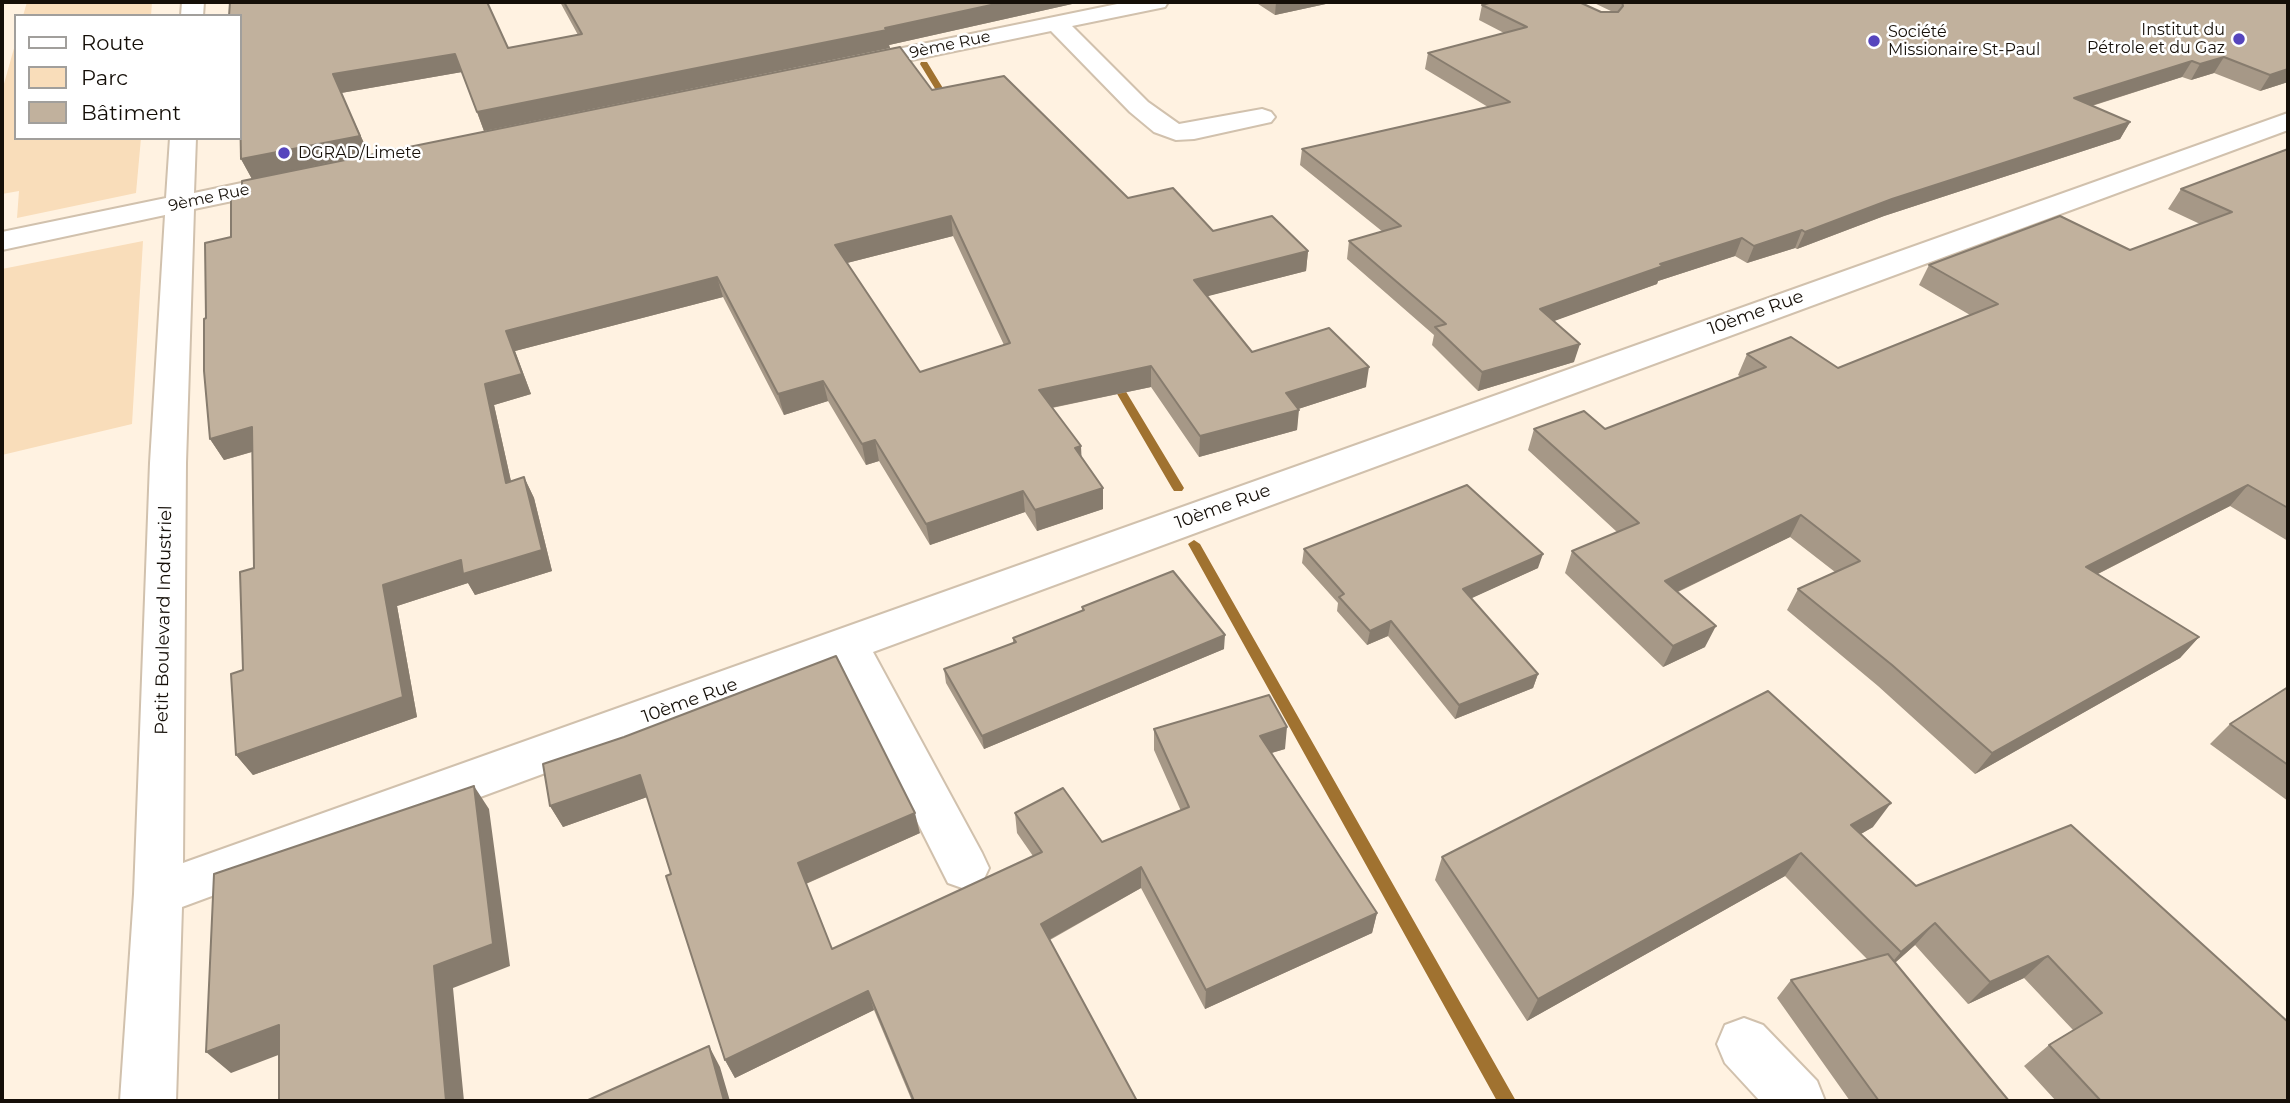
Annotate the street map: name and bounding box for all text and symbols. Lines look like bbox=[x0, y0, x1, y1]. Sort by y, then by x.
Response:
legend bbox=[14, 14, 242, 140]
place label: Institut du Pétrole et du Gaz bbox=[2087, 20, 2225, 58]
place label: Société Missionaire St-Paul bbox=[1888, 22, 2040, 60]
street label: 9ème Rue bbox=[908, 27, 992, 63]
text: Route bbox=[81, 30, 144, 55]
marker: Institut du Pétrole et du Gaz bbox=[2231, 31, 2247, 47]
marker: Société Missionaire St-Paul bbox=[1866, 33, 1882, 49]
text: Parc bbox=[81, 65, 128, 90]
text: Bâtiment bbox=[81, 100, 181, 125]
place label: DGRAD/Limete bbox=[298, 143, 421, 163]
marker: DGRAD/Limete bbox=[276, 145, 292, 161]
street label: 9ème Rue bbox=[167, 180, 251, 216]
street label: 10ème Rue bbox=[1705, 286, 1807, 340]
street label: 10ème Rue bbox=[1172, 480, 1274, 534]
street label: Petit Boulevard Industriel bbox=[151, 505, 177, 735]
street label: 10ème Rue bbox=[639, 674, 741, 728]

